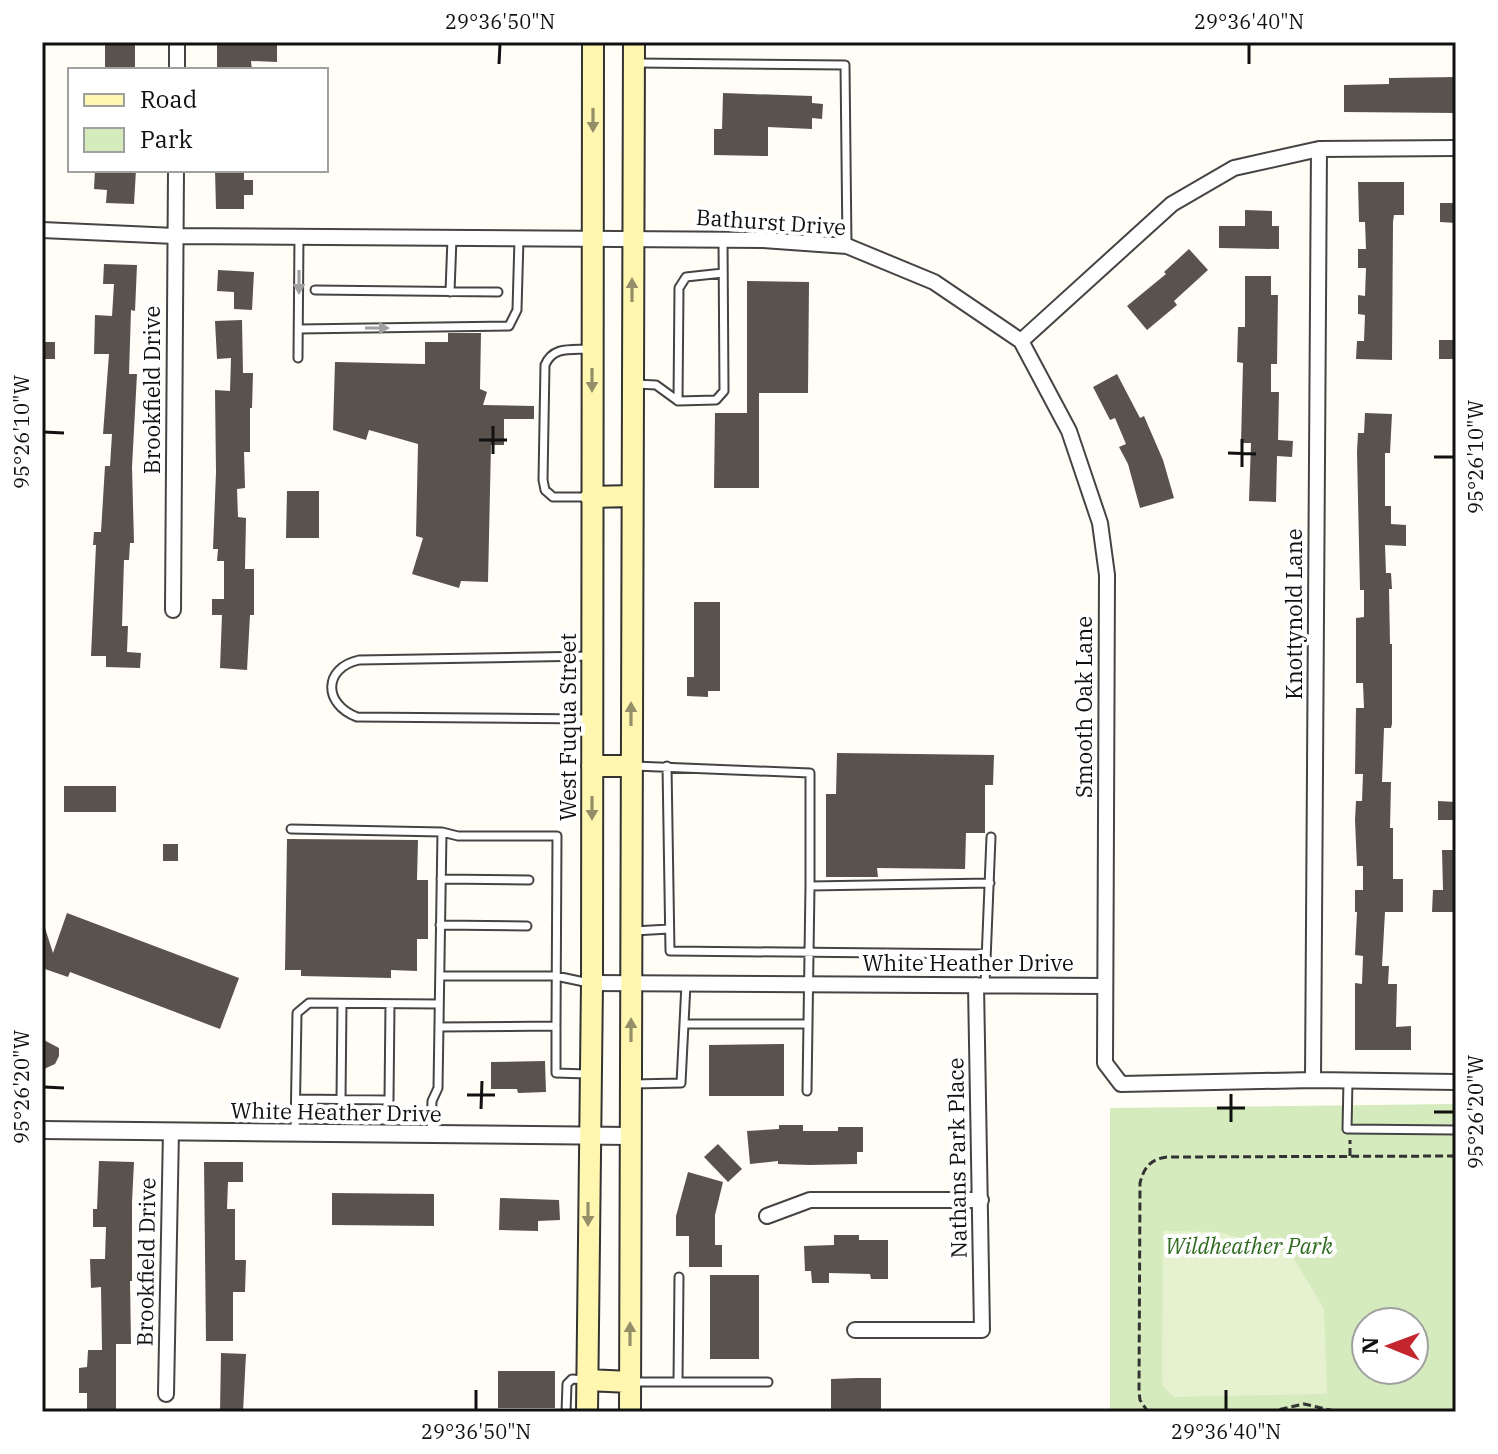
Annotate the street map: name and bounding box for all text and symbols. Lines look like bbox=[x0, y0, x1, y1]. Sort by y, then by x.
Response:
text: 29°36'50"N bbox=[445, 8, 555, 35]
text: 29°36'40"N bbox=[1194, 8, 1304, 35]
legend bbox=[68, 68, 328, 172]
text: Road bbox=[140, 83, 197, 115]
one-way arrow bbox=[587, 108, 599, 133]
text: Park bbox=[140, 123, 192, 155]
street label: Bathurst Drive bbox=[695, 202, 847, 241]
one-way arrow bbox=[293, 270, 305, 295]
one-way arrow bbox=[626, 277, 638, 302]
street label: Brookfield Drive bbox=[137, 306, 166, 474]
one-way arrow bbox=[365, 322, 390, 334]
one-way arrow bbox=[586, 368, 598, 393]
text: 95°26'10"W bbox=[8, 375, 35, 489]
text: 95°26'10"W bbox=[1462, 400, 1489, 514]
street label: Knottynold Lane bbox=[1279, 528, 1308, 700]
street label: Smooth Oak Lane bbox=[1069, 616, 1098, 798]
street label: West Fuqua Street bbox=[553, 633, 582, 821]
one-way arrow bbox=[625, 701, 637, 726]
one-way arrow bbox=[586, 796, 598, 821]
street label: White Heather Drive bbox=[862, 948, 1074, 977]
one-way arrow bbox=[625, 1017, 637, 1042]
text: 95°26'20"W bbox=[8, 1030, 35, 1144]
text: 95°26'20"W bbox=[1462, 1055, 1489, 1169]
street label: Nathans Park Place bbox=[940, 1057, 973, 1259]
street label: White Heather Drive bbox=[230, 1095, 442, 1128]
street label: Brookfield Drive bbox=[130, 1177, 161, 1347]
one-way arrow bbox=[582, 1202, 594, 1227]
park label: Wildheather Park bbox=[1165, 1231, 1333, 1260]
north arrow bbox=[1350, 1306, 1430, 1386]
one-way arrow bbox=[624, 1321, 636, 1346]
text: N bbox=[1355, 1337, 1384, 1355]
text: 29°36'50"N bbox=[421, 1418, 531, 1445]
text: 29°36'40"N bbox=[1171, 1418, 1281, 1445]

